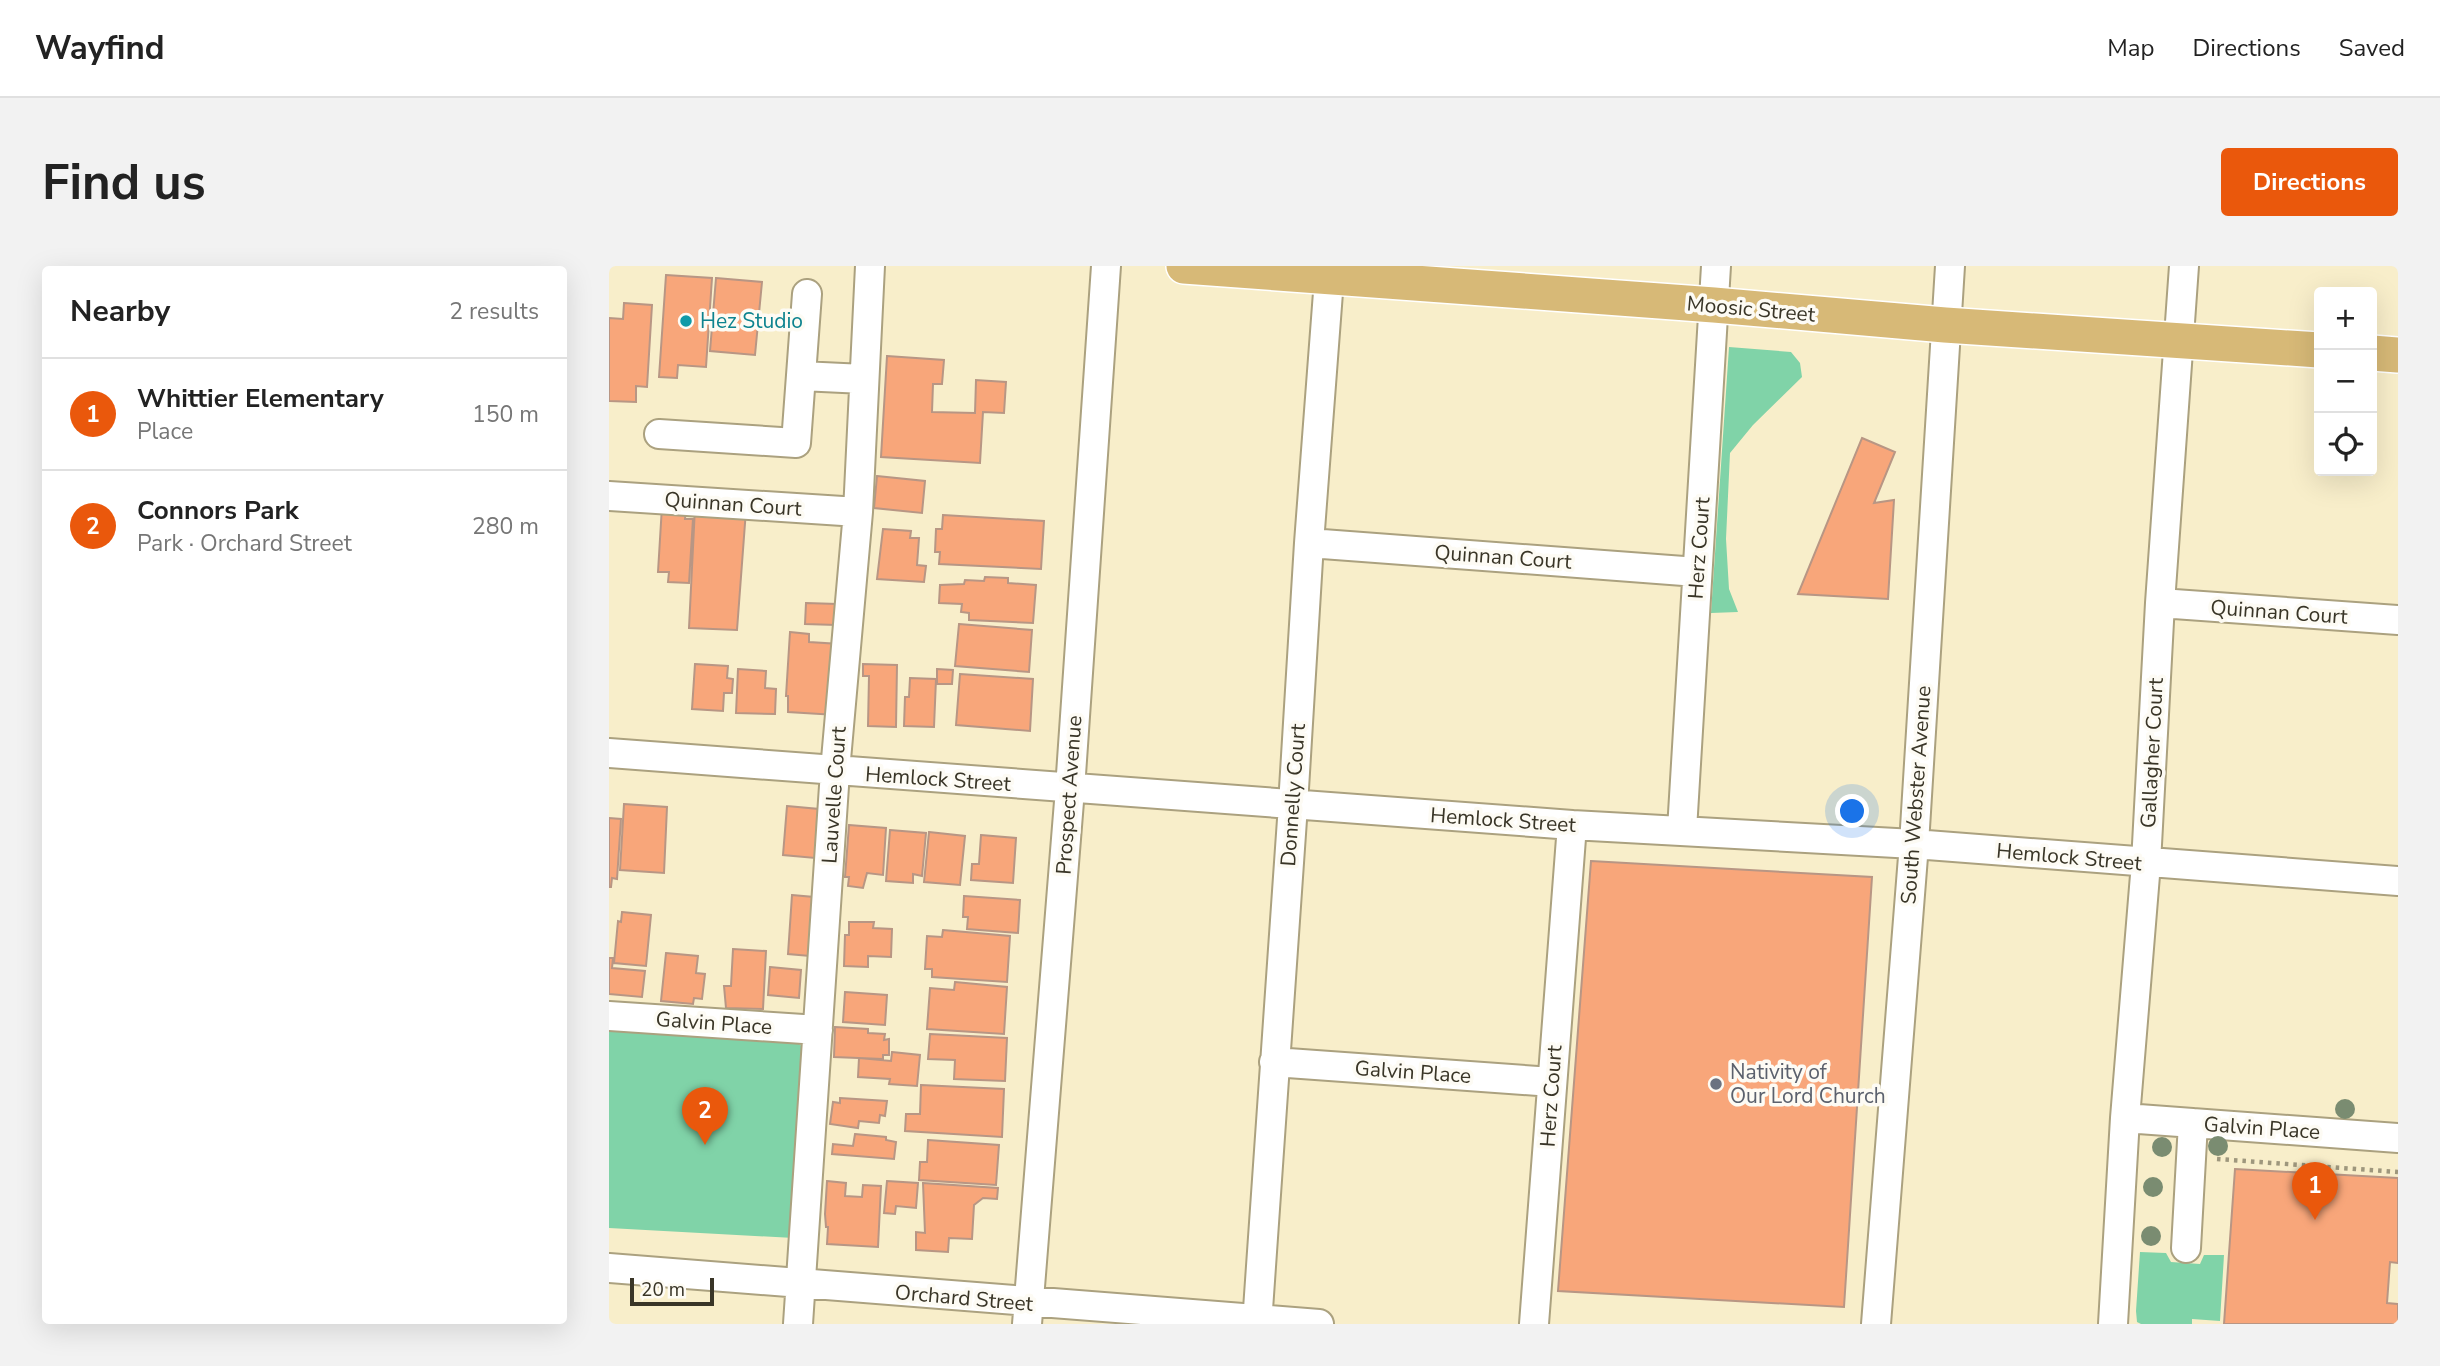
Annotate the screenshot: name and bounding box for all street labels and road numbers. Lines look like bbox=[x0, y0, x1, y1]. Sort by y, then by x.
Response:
street label: Moosic Street bbox=[1686, 289, 1817, 329]
street label: Quinnan Court bbox=[664, 485, 803, 523]
street label: Herz Court bbox=[1681, 495, 1717, 600]
street label: Quinnan Court bbox=[1434, 538, 1573, 576]
street label: Quinnan Court bbox=[2210, 593, 2349, 631]
street label: Gallagher Court bbox=[2134, 676, 2170, 829]
street label: South Webster Avenue bbox=[1894, 685, 1938, 905]
street label: Prospect Avenue bbox=[1049, 714, 1089, 876]
street label: Donnelly Court bbox=[1274, 722, 1312, 867]
street label: Lauvelle Court bbox=[815, 725, 853, 864]
street label: Hemlock Street bbox=[864, 760, 1012, 798]
street label: Hemlock Street bbox=[1429, 801, 1577, 839]
street label: Hemlock Street bbox=[1995, 837, 2143, 877]
street label: Galvin Place bbox=[655, 1005, 773, 1041]
street label: Herz Court bbox=[1533, 1043, 1569, 1148]
street label: Galvin Place bbox=[1354, 1054, 1472, 1090]
street label: Galvin Place bbox=[2203, 1110, 2321, 1146]
street label: Orchard Street bbox=[894, 1278, 1035, 1318]

